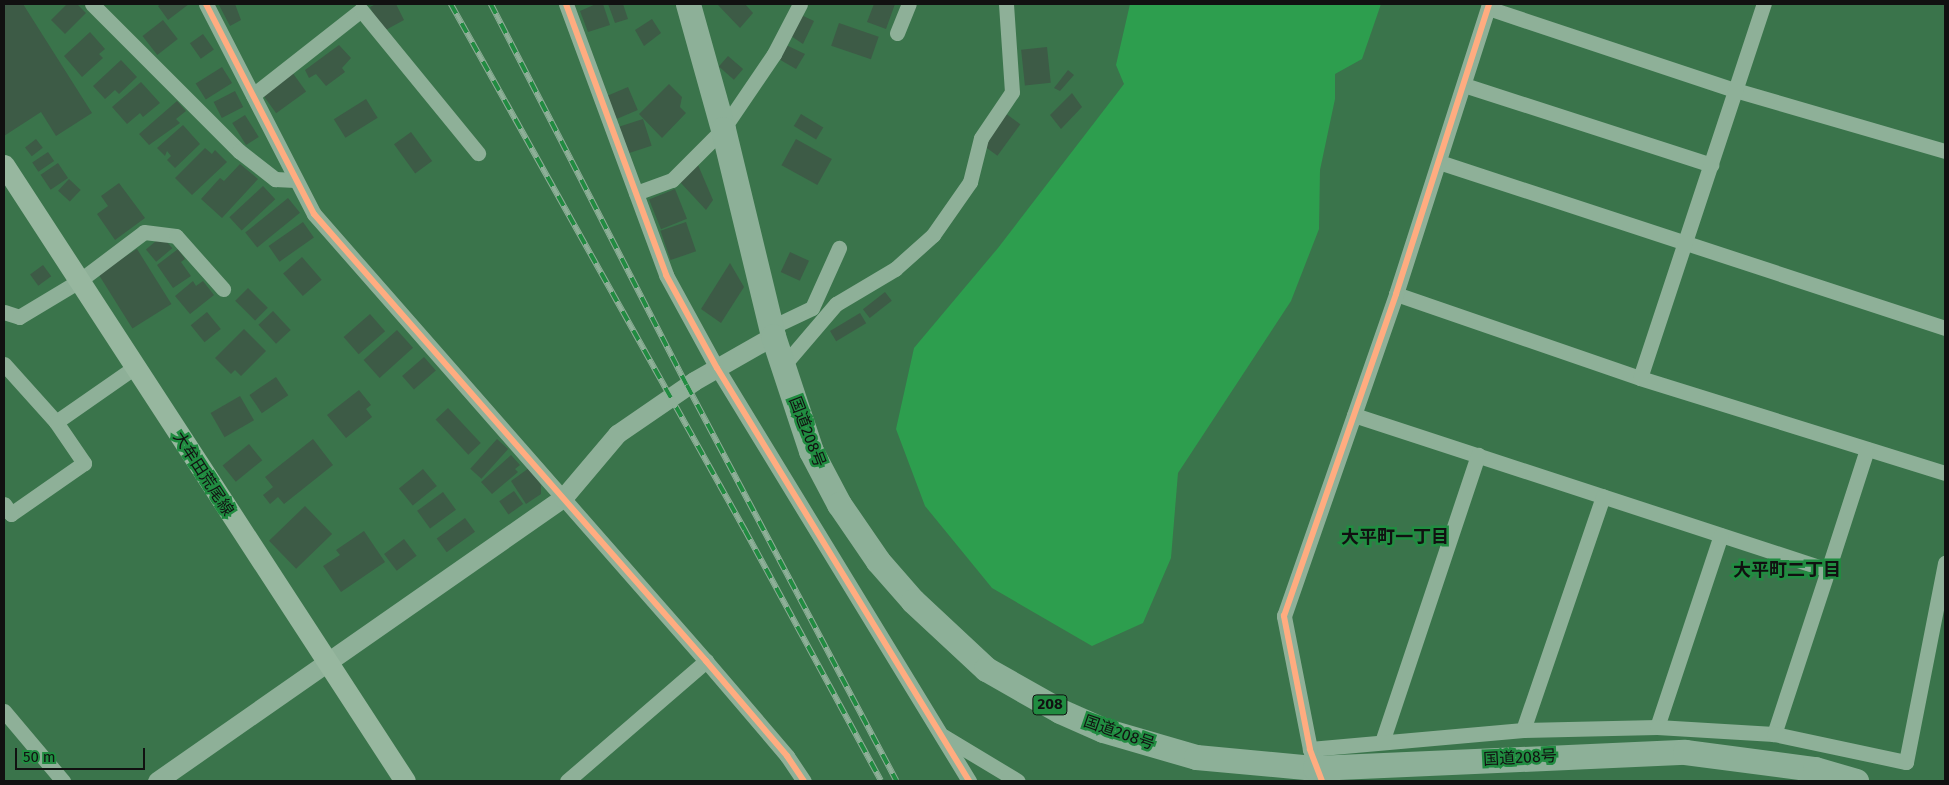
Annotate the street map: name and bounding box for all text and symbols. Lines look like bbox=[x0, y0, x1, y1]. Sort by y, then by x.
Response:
street label: 国道208号 bbox=[785, 394, 829, 470]
street label: 大牟田荒尾線 bbox=[169, 429, 237, 519]
district label: 大平町一丁目 bbox=[1341, 526, 1449, 548]
district label: 大平町二丁目 bbox=[1733, 559, 1841, 581]
road number: 208 bbox=[1031, 692, 1069, 718]
street label: 国道208号 bbox=[1081, 712, 1157, 754]
scale bar bbox=[18, 738, 148, 770]
street label: 国道208号 bbox=[1483, 746, 1557, 770]
text: 50 m bbox=[23, 748, 56, 766]

